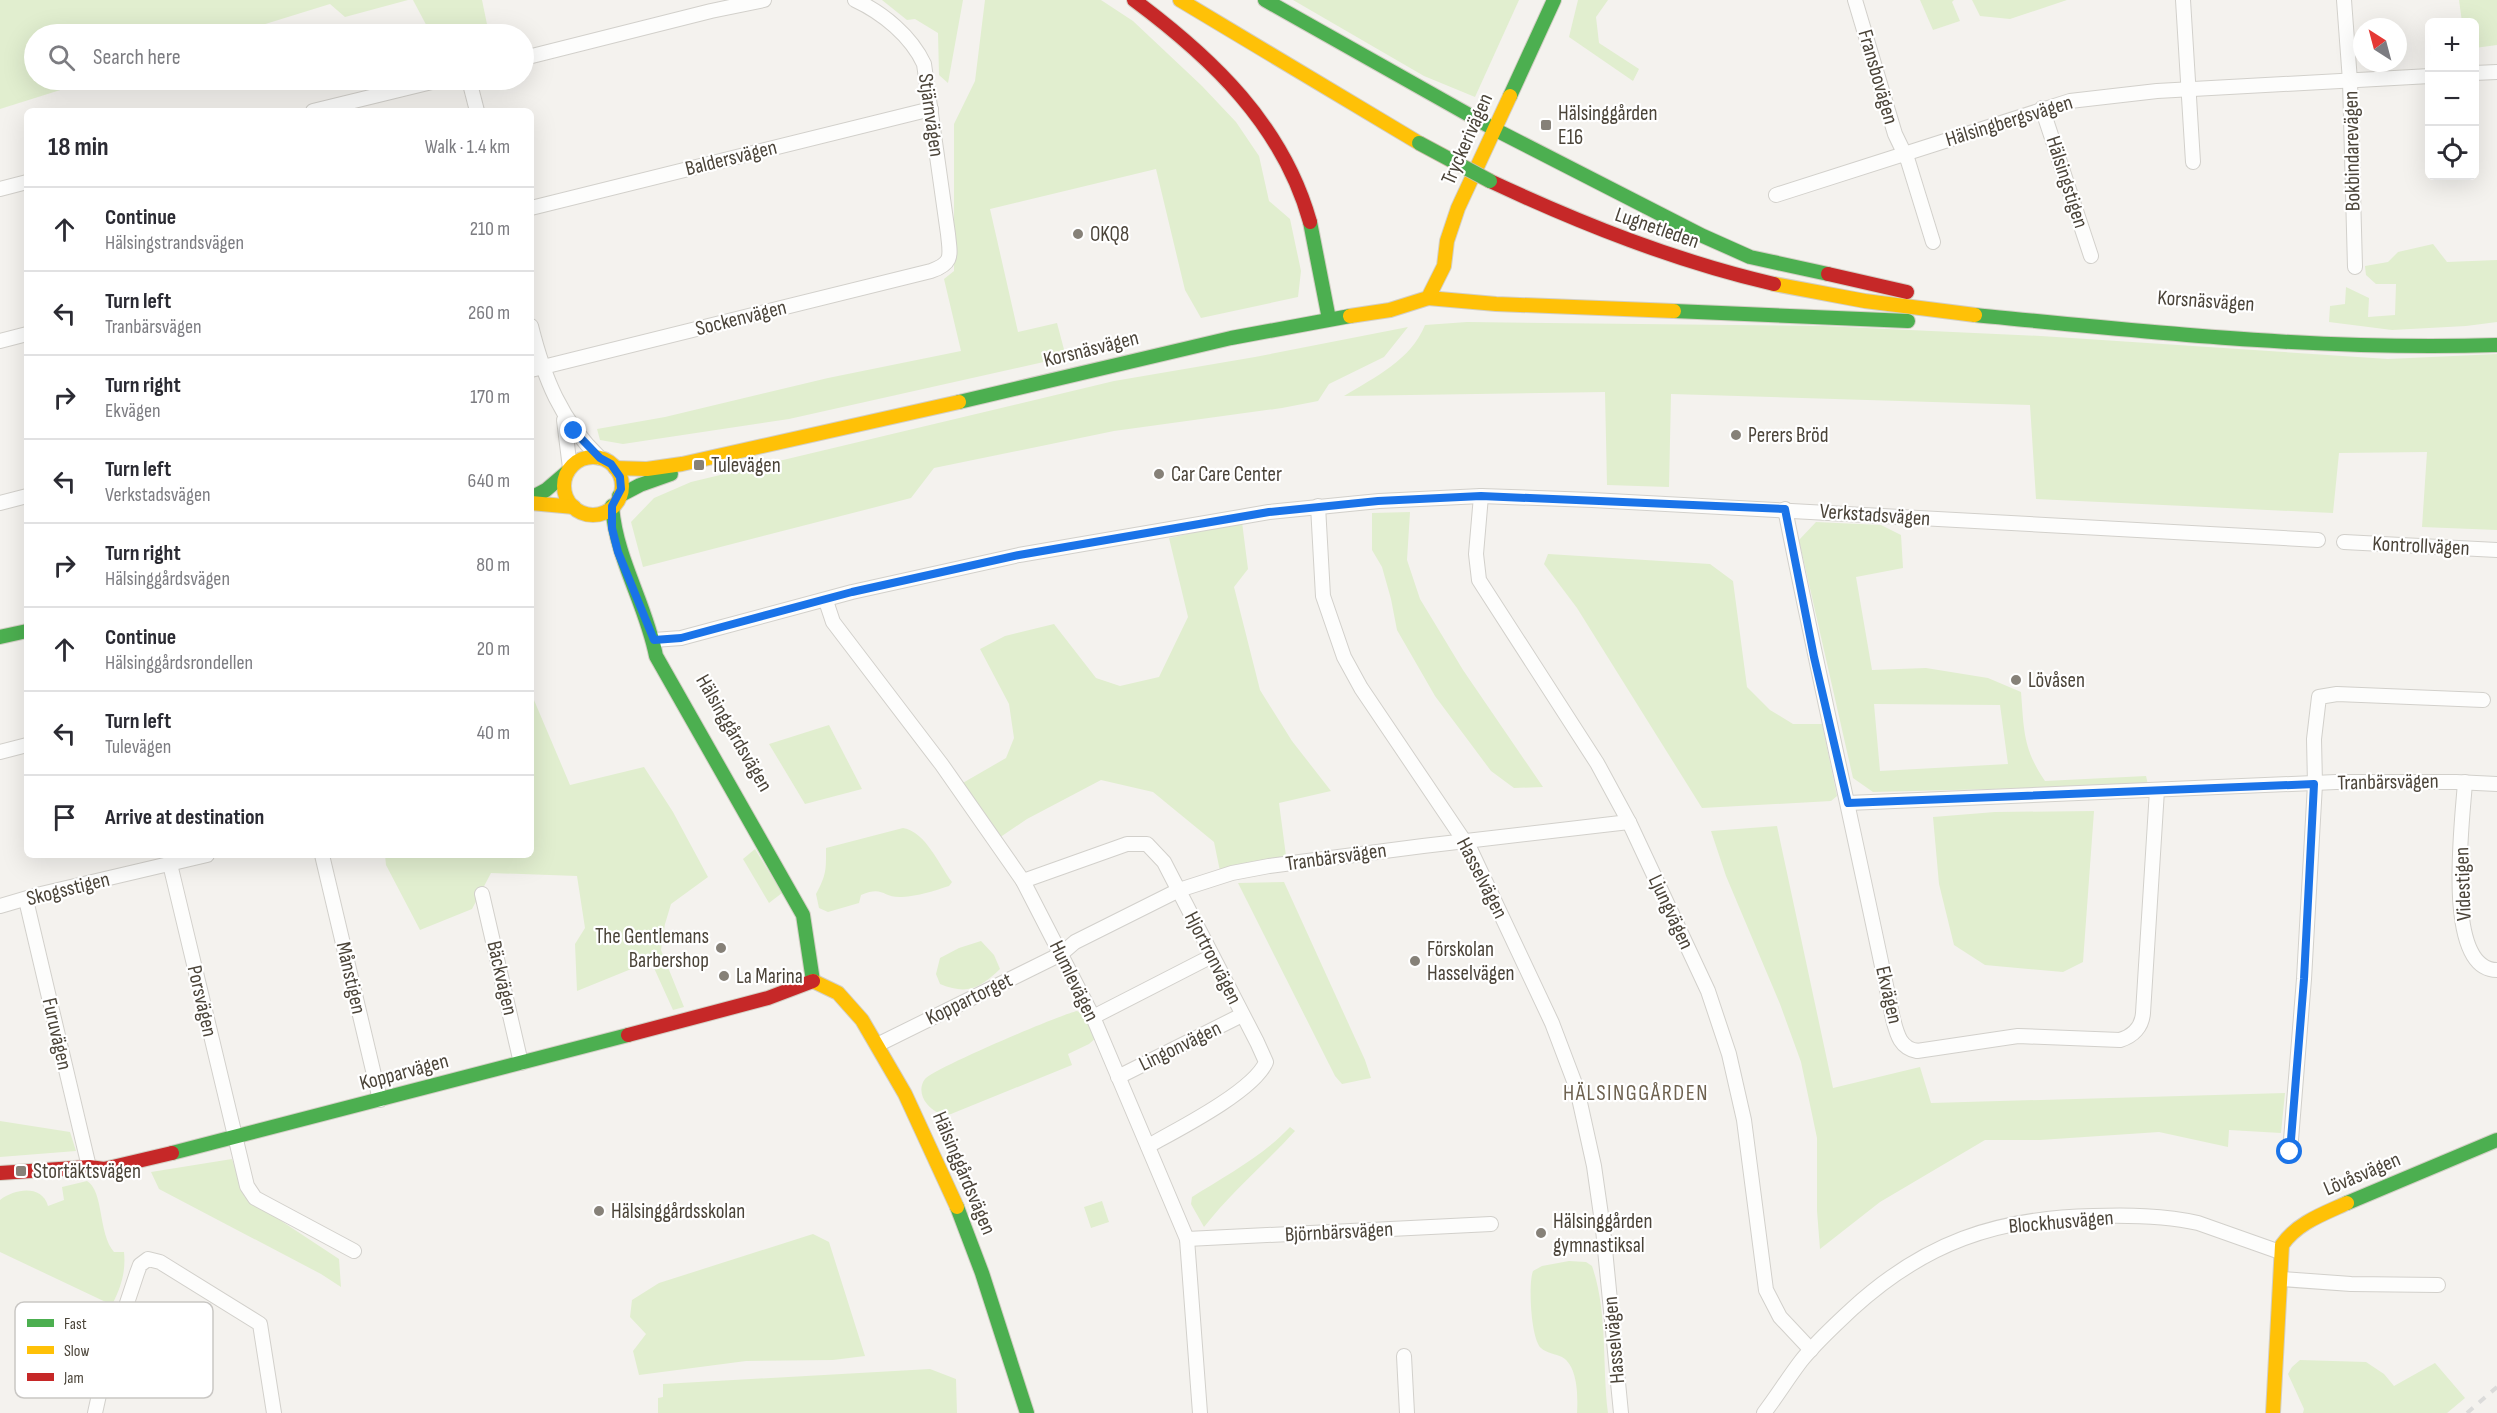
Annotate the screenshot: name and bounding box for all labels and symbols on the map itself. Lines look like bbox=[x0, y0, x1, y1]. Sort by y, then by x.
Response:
north arrow bbox=[2353, 18, 2407, 72]
street label: Fransbovägen bbox=[1853, 27, 1903, 127]
street label: Stjärnvägen bbox=[913, 72, 949, 158]
street label: Tryckerivägen bbox=[1436, 90, 1498, 188]
street label: Hälsingbergsvägen bbox=[1942, 90, 2076, 152]
street label: Bokbindarevägen bbox=[2338, 91, 2366, 211]
place label: Hälsinggården E16 bbox=[1558, 101, 1658, 150]
marker: Hälsinggården E16 bbox=[1539, 118, 1553, 132]
street label: Hälsingstigen bbox=[2040, 133, 2094, 231]
street label: Baldersvägen bbox=[683, 135, 779, 181]
street label: Lugnetleden bbox=[1612, 202, 1702, 254]
place label: OKQ8 bbox=[1090, 222, 1129, 247]
marker: OKQ8 bbox=[1071, 227, 1085, 241]
street label: Korsnäsvägen bbox=[2157, 285, 2255, 317]
street label: Sockenvägen bbox=[693, 295, 789, 341]
street label: Korsnäsvägen bbox=[1041, 325, 1141, 373]
route end bbox=[560, 417, 586, 443]
place label: Perers Bröd bbox=[1748, 423, 1829, 448]
marker: Perers Bröd bbox=[1729, 428, 1743, 442]
place label: Tulevägen bbox=[711, 453, 781, 478]
marker: Tulevägen bbox=[692, 458, 706, 472]
place label: Car Care Center bbox=[1171, 462, 1282, 487]
marker: Car Care Center bbox=[1152, 467, 1166, 481]
street label: Verkstadsvägen bbox=[1819, 499, 1931, 531]
street label: Kontrollvägen bbox=[2372, 531, 2470, 561]
place label: Lövåsen bbox=[2028, 668, 2085, 693]
street label: Hälsinggårdsvägen bbox=[690, 670, 778, 796]
marker: Lövåsen bbox=[2009, 673, 2023, 687]
street label: Tranbärsvägen bbox=[2337, 769, 2439, 795]
street label: Hasselvägen bbox=[1451, 833, 1513, 923]
street label: Tranbärsvägen bbox=[1284, 838, 1388, 876]
street label: Videstigen bbox=[2449, 847, 2477, 921]
street label: Skogsstigen bbox=[24, 867, 112, 911]
street label: Ljungvägen bbox=[1643, 871, 1699, 953]
street label: Hjortronvägen bbox=[1179, 907, 1247, 1009]
place label: The Gentlemans Barbershop bbox=[595, 924, 709, 973]
street label: Humlevägen bbox=[1044, 937, 1104, 1025]
place label: Förskolan Hasselvägen bbox=[1427, 937, 1515, 986]
street label: Bäckvägen bbox=[481, 938, 523, 1018]
street label: Månstigen bbox=[331, 940, 371, 1016]
marker: The Gentlemans Barbershop bbox=[714, 941, 728, 955]
marker: Förskolan Hasselvägen bbox=[1408, 954, 1422, 968]
street label: Porsvägen bbox=[182, 963, 222, 1039]
place label: La Marina bbox=[736, 964, 803, 989]
street label: Ekvägen bbox=[1870, 964, 1908, 1026]
street label: Koppartorget bbox=[922, 967, 1016, 1031]
marker: La Marina bbox=[717, 969, 731, 983]
street label: Furuvägen bbox=[37, 996, 77, 1072]
street label: Lingonvägen bbox=[1135, 1015, 1225, 1077]
street label: Kopparvägen bbox=[357, 1048, 451, 1096]
district label: HÄLSINGGÅRDEN bbox=[1563, 1080, 1709, 1107]
street label: Hälsinggårdsvägen bbox=[927, 1108, 1001, 1238]
route start bbox=[2276, 1138, 2302, 1164]
street label: Lövåsvägen bbox=[2320, 1147, 2404, 1201]
place label: Stortäktsvägen bbox=[33, 1159, 141, 1184]
marker: Stortäktsvägen bbox=[14, 1164, 28, 1178]
place label: Hälsinggårdsskolan bbox=[611, 1199, 745, 1224]
marker: Hälsinggårdsskolan bbox=[592, 1204, 606, 1218]
street label: Blockhusvägen bbox=[2007, 1205, 2115, 1239]
place label: Hälsinggården gymnastiksal bbox=[1553, 1209, 1653, 1258]
street label: Björnbärsvägen bbox=[1284, 1217, 1394, 1247]
marker: Hälsinggården gymnastiksal bbox=[1534, 1226, 1548, 1240]
street label: Hasselvägen bbox=[1598, 1295, 1630, 1385]
legend bbox=[15, 1302, 213, 1398]
text: Fast bbox=[64, 1315, 87, 1334]
text: Slow bbox=[64, 1342, 89, 1361]
text: Jam bbox=[63, 1369, 84, 1388]

